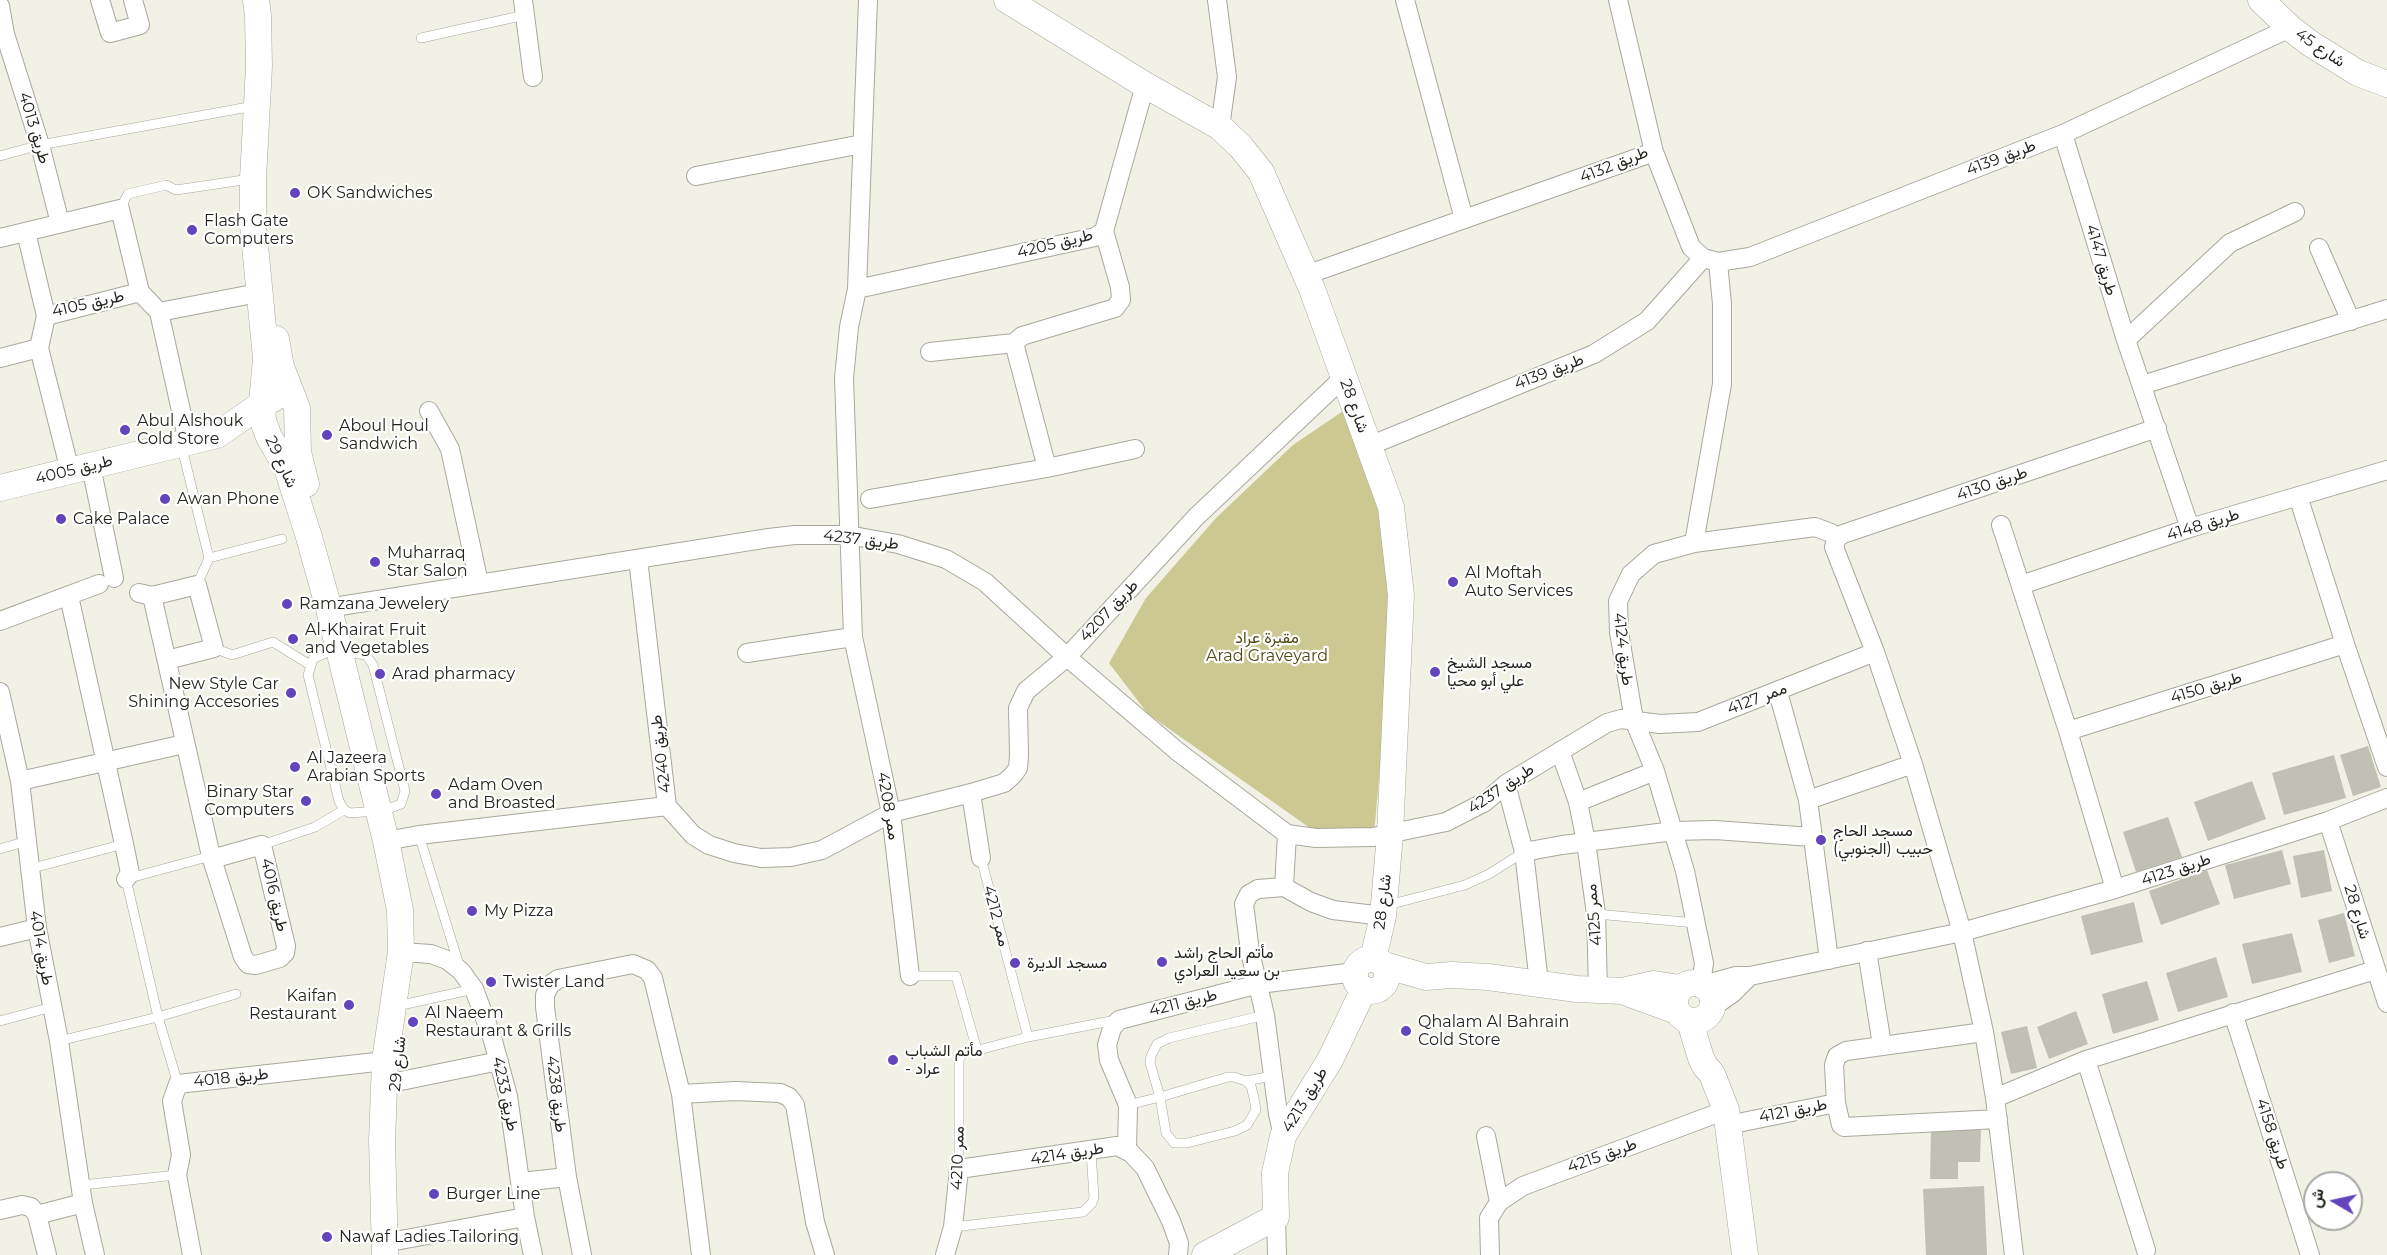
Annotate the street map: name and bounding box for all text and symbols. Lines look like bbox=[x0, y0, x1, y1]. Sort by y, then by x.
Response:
street label: شارع 45 bbox=[2291, 24, 2349, 72]
street label: طريق 4013 bbox=[14, 90, 54, 166]
street label: طريق 4139 bbox=[1964, 136, 2038, 180]
street label: طريق 4132 bbox=[1577, 143, 1651, 187]
place label: OK Sandwiches bbox=[307, 183, 432, 203]
marker: OK Sandwiches bbox=[288, 186, 302, 200]
place label: Flash Gate Computers bbox=[204, 211, 294, 249]
street label: طريق 4147 bbox=[2081, 222, 2121, 298]
marker: Flash Gate Computers bbox=[185, 223, 199, 237]
street label: طريق 4205 bbox=[1015, 225, 1095, 263]
street label: طريق 4105 bbox=[50, 286, 126, 322]
street label: طريق 4139 bbox=[1512, 350, 1586, 394]
street label: شارع 28 bbox=[1335, 377, 1373, 435]
place label: Abul Alshouk Cold Store bbox=[137, 411, 243, 449]
place label: Aboul Houl Sandwich bbox=[339, 416, 429, 454]
marker: Abul Alshouk Cold Store bbox=[118, 423, 132, 437]
marker: Aboul Houl Sandwich bbox=[320, 428, 334, 442]
street label: شارع 29 bbox=[261, 433, 301, 491]
street label: طريق 4005 bbox=[33, 451, 115, 489]
street label: طريق 4130 bbox=[1954, 463, 2030, 505]
place label: Awan Phone bbox=[177, 489, 279, 509]
marker: Awan Phone bbox=[158, 492, 172, 506]
street label: طريق 4148 bbox=[2164, 505, 2242, 545]
place label: Cake Palace bbox=[73, 509, 170, 529]
marker: Cake Palace bbox=[54, 512, 68, 526]
street label: طريق 4237 bbox=[822, 526, 900, 554]
place label: Muharraq Star Salon bbox=[387, 543, 467, 581]
marker: Muharraq Star Salon bbox=[368, 555, 382, 569]
place label: Al Moftah Auto Services bbox=[1465, 563, 1573, 601]
marker: Al Moftah Auto Services bbox=[1446, 575, 1460, 589]
street label: طريق 4207 bbox=[1076, 576, 1142, 646]
place label: Ramzana Jewelery bbox=[299, 594, 449, 614]
marker: Ramzana Jewelery bbox=[280, 597, 294, 611]
street label: طريق 4124 bbox=[1609, 611, 1637, 687]
place label: Al-Khairat Fruit and Vegetables bbox=[305, 620, 429, 658]
park label: مقبرة عراد Arad Graveyard bbox=[1206, 628, 1328, 666]
marker: Al-Khairat Fruit and Vegetables bbox=[286, 632, 300, 646]
place label: مسجد الشيخ علي أبو محيا bbox=[1447, 653, 1532, 691]
place label: Arad pharmacy bbox=[392, 664, 515, 684]
marker: مسجد الشيخ علي أبو محيا bbox=[1428, 665, 1442, 679]
marker: Arad pharmacy bbox=[373, 667, 387, 681]
street label: طريق 4150 bbox=[2168, 668, 2244, 708]
place label: New Style Car Shining Accesories bbox=[128, 674, 279, 712]
street label: ممر 4127 bbox=[1724, 679, 1790, 719]
marker: New Style Car Shining Accesories bbox=[284, 686, 298, 700]
street label: طريق 4240 bbox=[647, 714, 675, 794]
place label: Al Jazeera Arabian Sports bbox=[307, 748, 425, 786]
marker: Al Jazeera Arabian Sports bbox=[288, 760, 302, 774]
street label: طريق 4237 bbox=[1464, 760, 1538, 818]
street label: ممر 4208 bbox=[873, 771, 903, 841]
place label: Adam Oven and Broasted bbox=[448, 775, 556, 813]
place label: Binary Star Computers bbox=[204, 782, 294, 820]
marker: Adam Oven and Broasted bbox=[429, 787, 443, 801]
marker: Binary Star Computers bbox=[299, 794, 313, 808]
place label: مسجد الحاج حبيب (الجنوبي) bbox=[1833, 821, 1933, 859]
marker: مسجد الحاج حبيب (الجنوبي) bbox=[1814, 833, 1828, 847]
street label: طريق 4123 bbox=[2139, 850, 2213, 890]
street label: طريق 4016 bbox=[256, 856, 292, 934]
street label: شارع 28 bbox=[1370, 873, 1396, 931]
street label: ممر 4212 bbox=[979, 883, 1013, 949]
street label: ممر 4125 bbox=[1582, 883, 1606, 947]
street label: شارع 28 bbox=[2340, 883, 2374, 941]
place label: My Pizza bbox=[484, 901, 554, 921]
marker: My Pizza bbox=[465, 904, 479, 918]
street label: طريق 4014 bbox=[25, 909, 57, 987]
place label: مأتم الحاج راشد بن سعيد العرادي bbox=[1174, 943, 1280, 981]
place label: مسجد الديرة bbox=[1027, 953, 1107, 973]
marker: مأتم الحاج راشد بن سعيد العرادي bbox=[1155, 955, 1169, 969]
marker: مسجد الديرة bbox=[1008, 956, 1022, 970]
place label: Twister Land bbox=[503, 972, 605, 992]
marker: Twister Land bbox=[484, 975, 498, 989]
street label: طريق 4211 bbox=[1147, 985, 1219, 1021]
place label: Kaifan Restaurant bbox=[249, 986, 337, 1024]
marker: Kaifan Restaurant bbox=[342, 998, 356, 1012]
place label: Al Naeem Restaurant & Grills bbox=[425, 1003, 571, 1041]
place label: Qhalam Al Bahrain Cold Store bbox=[1418, 1012, 1569, 1050]
marker: Al Naeem Restaurant & Grills bbox=[406, 1015, 420, 1029]
marker: Qhalam Al Bahrain Cold Store bbox=[1399, 1024, 1413, 1038]
street label: شارع 29 bbox=[386, 1036, 410, 1092]
place label: مأتم الشباب - عراد bbox=[905, 1041, 983, 1079]
marker: مأتم الشباب - عراد bbox=[886, 1053, 900, 1067]
street label: طريق 4233 bbox=[488, 1055, 522, 1133]
street label: طريق 4238 bbox=[542, 1055, 570, 1133]
street label: طريق 4213 bbox=[1278, 1064, 1332, 1136]
street label: طريق 4018 bbox=[193, 1065, 269, 1091]
street label: طريق 4121 bbox=[1757, 1095, 1829, 1127]
street label: طريق 4158 bbox=[2252, 1096, 2292, 1172]
street label: ممر 4210 bbox=[947, 1126, 969, 1190]
street label: طريق 4215 bbox=[1565, 1135, 1639, 1177]
street label: طريق 4214 bbox=[1029, 1139, 1105, 1169]
north arrow bbox=[2303, 1171, 2363, 1231]
place label: Burger Line bbox=[446, 1184, 540, 1204]
marker: Burger Line bbox=[427, 1187, 441, 1201]
text: ش bbox=[2306, 1187, 2328, 1209]
place label: Nawaf Ladies Tailoring bbox=[339, 1227, 519, 1247]
marker: Nawaf Ladies Tailoring bbox=[320, 1230, 334, 1244]

